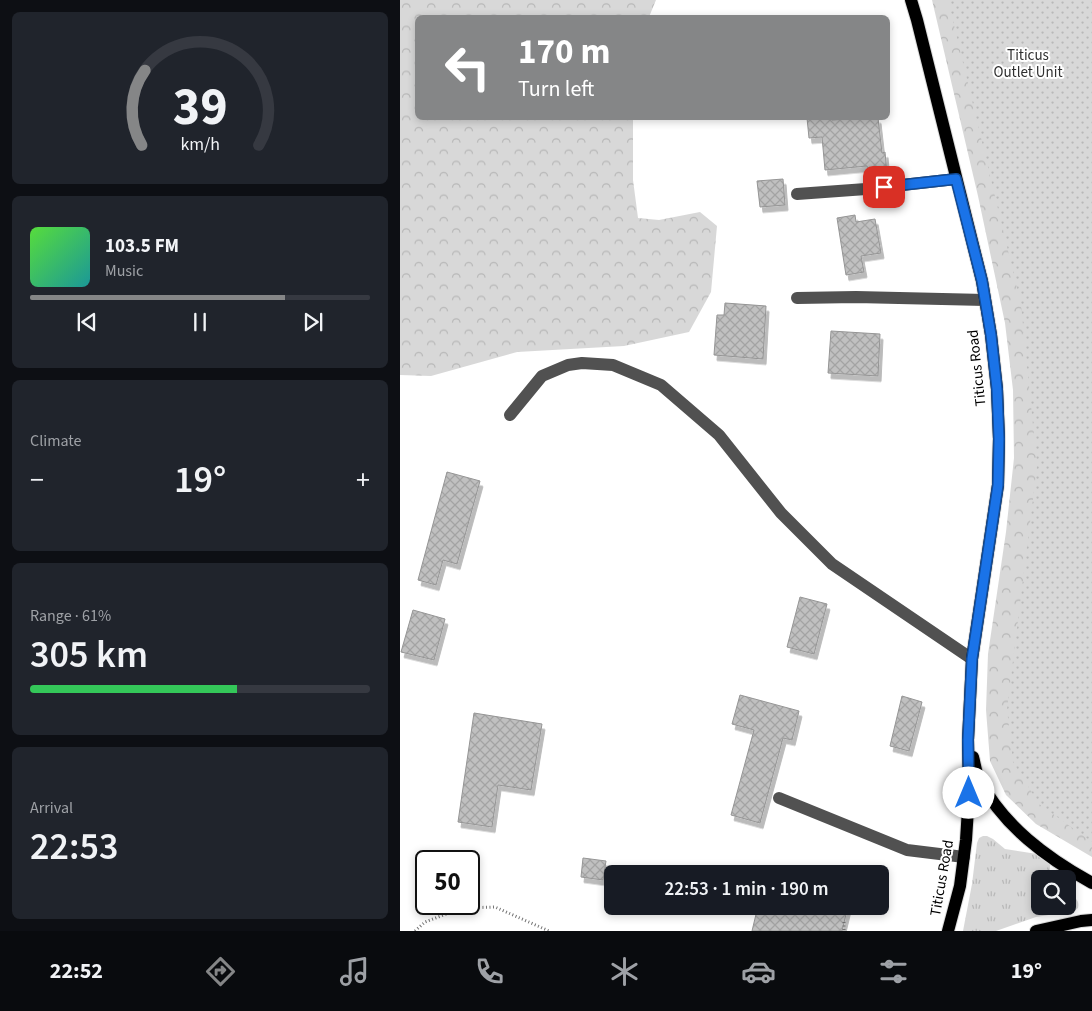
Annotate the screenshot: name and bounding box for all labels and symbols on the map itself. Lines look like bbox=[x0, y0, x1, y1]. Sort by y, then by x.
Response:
park label: Titicus Outlet Unit bbox=[993, 45, 1063, 83]
pin bbox=[863, 166, 905, 208]
street label: Titicus Road bbox=[963, 329, 991, 407]
position arrow bbox=[942, 766, 994, 818]
street label: Titicus Road bbox=[925, 838, 959, 918]
speed limit sign: 50 bbox=[415, 850, 480, 915]

